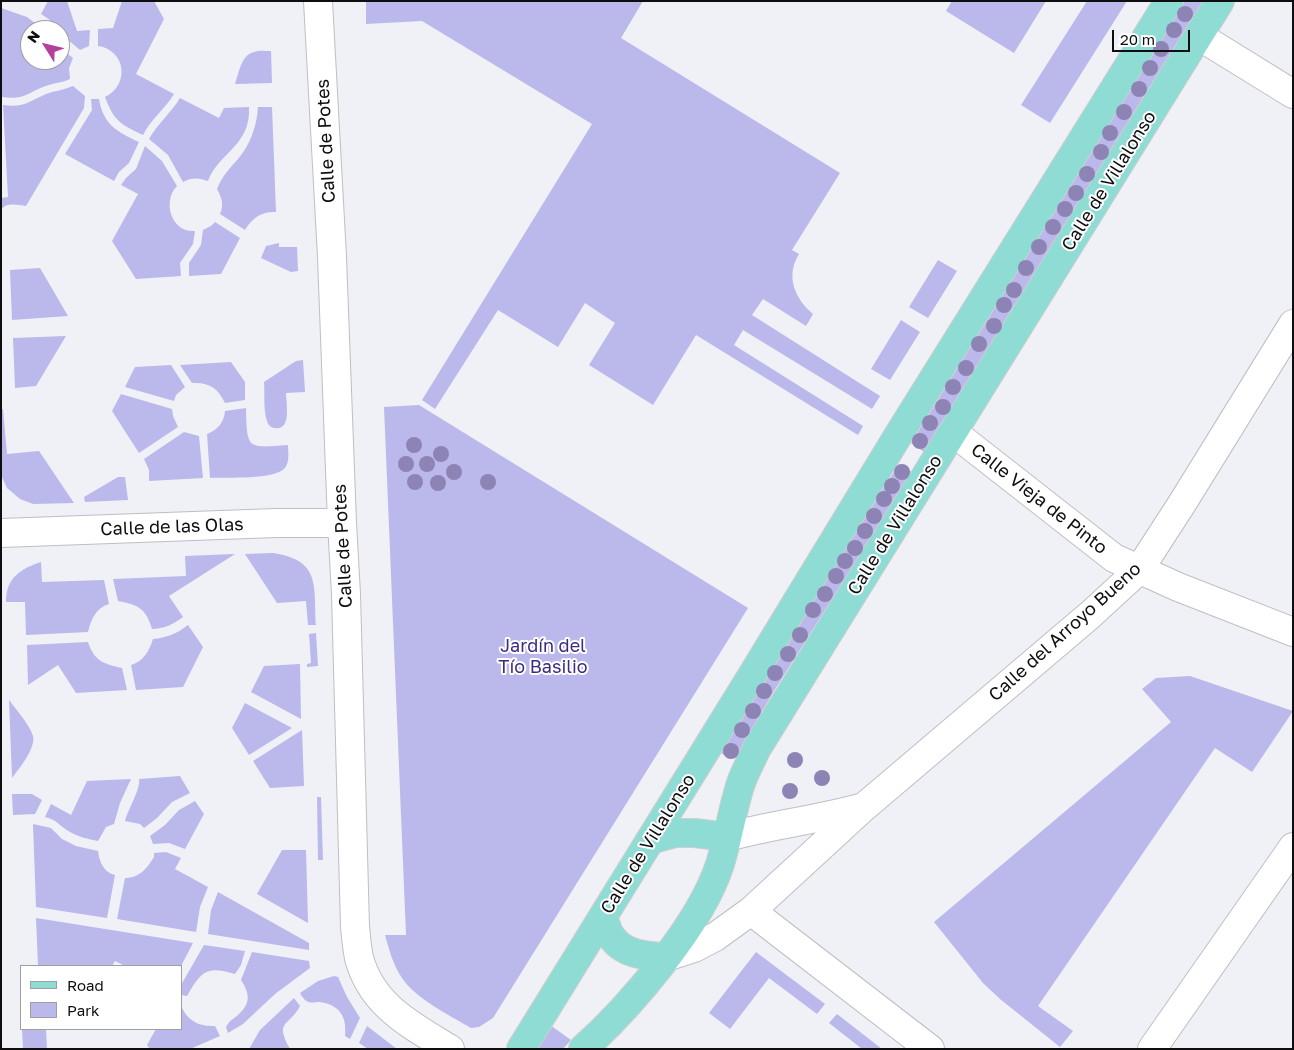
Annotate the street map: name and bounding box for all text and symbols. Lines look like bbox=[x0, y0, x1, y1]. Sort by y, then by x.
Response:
north arrow bbox=[20, 20, 70, 70]
scale bar bbox=[1114, 20, 1192, 52]
text: N bbox=[23, 27, 43, 46]
text: 20 m bbox=[1120, 30, 1155, 48]
street label: Calle de Potes bbox=[312, 78, 340, 204]
street label: Calle de Villalonso bbox=[1057, 107, 1161, 255]
street label: Calle Vieja de Pinto bbox=[967, 439, 1111, 559]
street label: Calle de Villalonso bbox=[843, 451, 947, 599]
street label: Calle de Potes bbox=[329, 483, 357, 609]
street label: Calle de las Olas bbox=[100, 514, 244, 540]
street label: Calle del Arroyo Bueno bbox=[985, 558, 1145, 706]
park label: Jardín del Tío Basilio bbox=[498, 635, 588, 678]
street label: Calle de Villalonso bbox=[596, 770, 700, 918]
legend bbox=[20, 965, 182, 1030]
text: Road bbox=[67, 976, 104, 994]
text: Park bbox=[67, 1001, 99, 1019]

